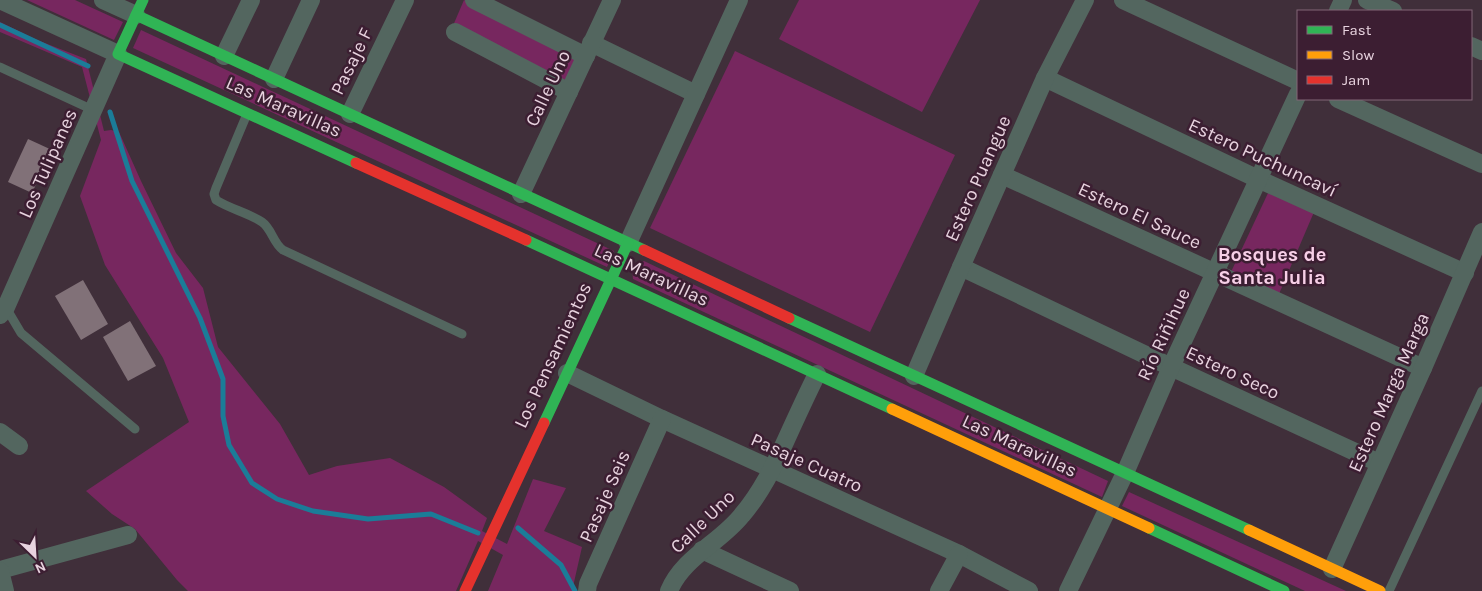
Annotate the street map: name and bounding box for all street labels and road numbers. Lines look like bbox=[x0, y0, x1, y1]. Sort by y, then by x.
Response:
street label: Pasaje F bbox=[326, 24, 377, 98]
street label: Calle Uno bbox=[521, 47, 575, 130]
street label: Las Maravillas bbox=[222, 72, 345, 142]
street label: Los Tulipanes bbox=[14, 105, 82, 221]
street label: Estero Puangue bbox=[940, 112, 1015, 245]
street label: Estero Puchuncaví bbox=[1185, 114, 1341, 202]
street label: Estero El Sauce bbox=[1075, 178, 1204, 254]
street label: Las Maravillas bbox=[591, 239, 712, 311]
street label: Los Pensamientos bbox=[510, 279, 596, 432]
street label: Río Riñihue bbox=[1133, 285, 1195, 384]
street label: Estero Marga Marga bbox=[1344, 309, 1434, 476]
street label: Estero Seco bbox=[1182, 342, 1283, 404]
street label: Las Maravillas bbox=[959, 410, 1080, 482]
street label: Pasaje Cuatro bbox=[747, 429, 866, 497]
street label: Pasaje Seis bbox=[575, 447, 635, 546]
street label: Calle Uno bbox=[666, 486, 740, 558]

